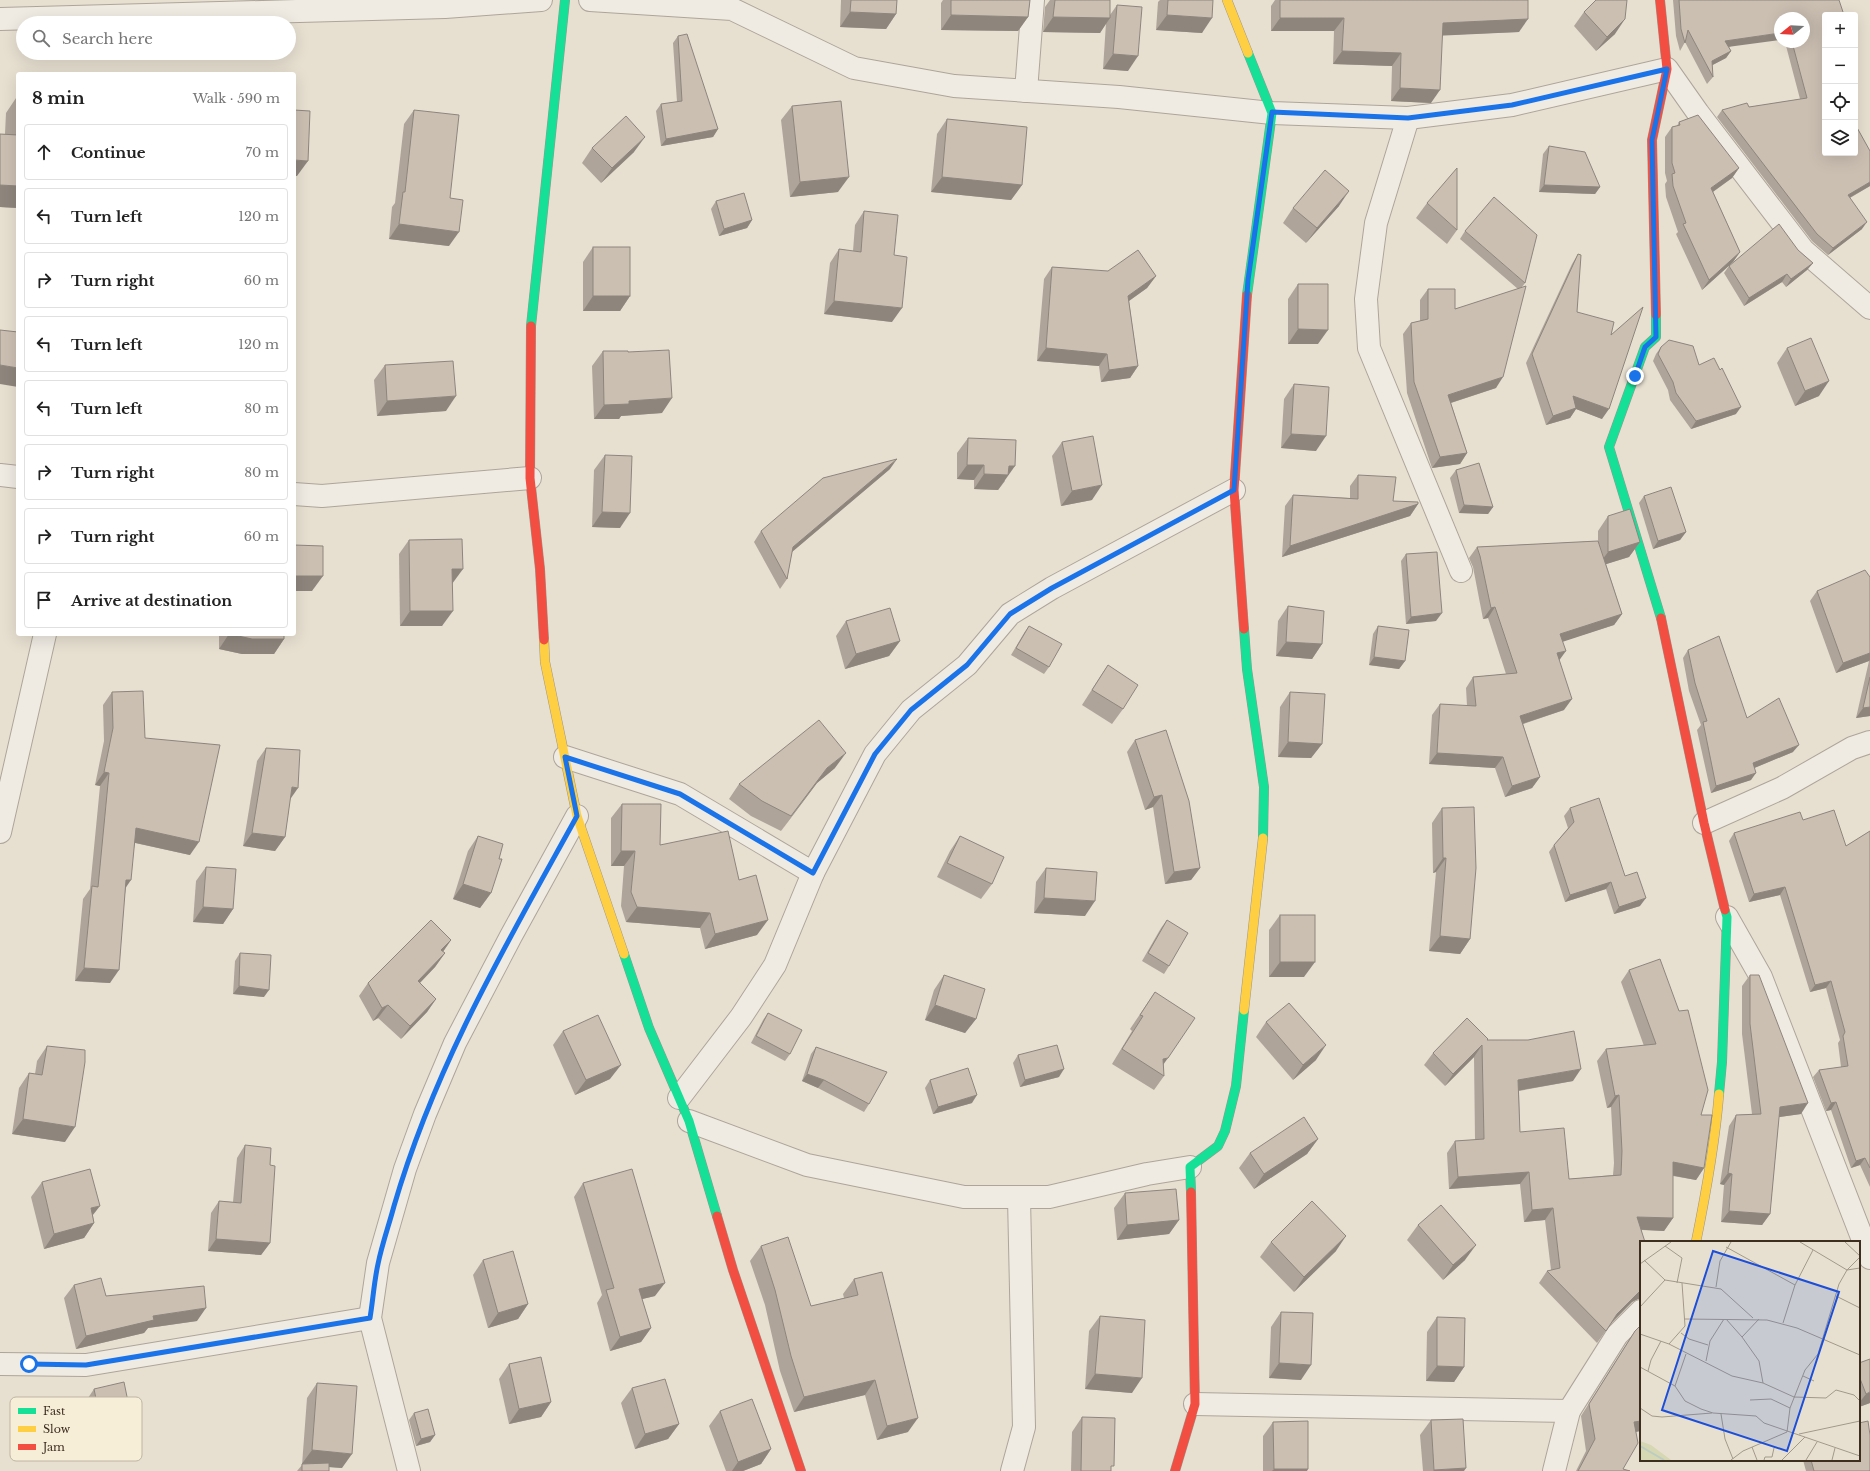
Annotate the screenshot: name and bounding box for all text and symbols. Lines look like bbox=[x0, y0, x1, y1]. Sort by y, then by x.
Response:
north arrow bbox=[1774, 12, 1810, 48]
map controls bbox=[1822, 12, 1858, 156]
button: + bbox=[1822, 12, 1858, 48]
search box bbox=[16, 16, 296, 60]
icon: search bbox=[30, 27, 52, 49]
text: Search here bbox=[62, 29, 153, 48]
button: − bbox=[1822, 48, 1858, 84]
button: locate bbox=[1822, 84, 1858, 120]
text: 8 min bbox=[32, 88, 85, 109]
text: Walk · 590 m bbox=[193, 90, 280, 107]
button: layers bbox=[1822, 120, 1858, 156]
icon: ahead bbox=[33, 141, 55, 163]
text: Continue bbox=[71, 143, 146, 162]
text: 70 m bbox=[246, 144, 279, 161]
icon: left bbox=[33, 205, 55, 227]
text: Turn left bbox=[71, 207, 142, 226]
text: 120 m bbox=[238, 208, 279, 225]
icon: right bbox=[33, 269, 55, 291]
text: Turn right bbox=[71, 271, 154, 290]
text: 60 m bbox=[244, 272, 279, 289]
icon: left bbox=[33, 333, 55, 355]
text: Turn left bbox=[71, 335, 142, 354]
text: 120 m bbox=[238, 336, 279, 353]
route end bbox=[1626, 367, 1644, 385]
icon: left bbox=[33, 397, 55, 419]
text: Turn left bbox=[71, 399, 142, 418]
text: 80 m bbox=[244, 400, 279, 417]
icon: right bbox=[33, 461, 55, 483]
text: Turn right bbox=[71, 463, 154, 482]
text: 80 m bbox=[244, 464, 279, 481]
icon: right bbox=[33, 525, 55, 547]
text: Turn right bbox=[71, 527, 154, 546]
text: 60 m bbox=[244, 528, 279, 545]
icon: arrive bbox=[33, 589, 55, 611]
text: Arrive at destination bbox=[71, 591, 232, 610]
inset map bbox=[1640, 1241, 1860, 1461]
route start bbox=[20, 1355, 38, 1373]
legend bbox=[10, 1397, 142, 1461]
text: Fast bbox=[43, 1404, 66, 1418]
text: Slow bbox=[43, 1422, 71, 1436]
text: Jam bbox=[41, 1440, 65, 1454]

